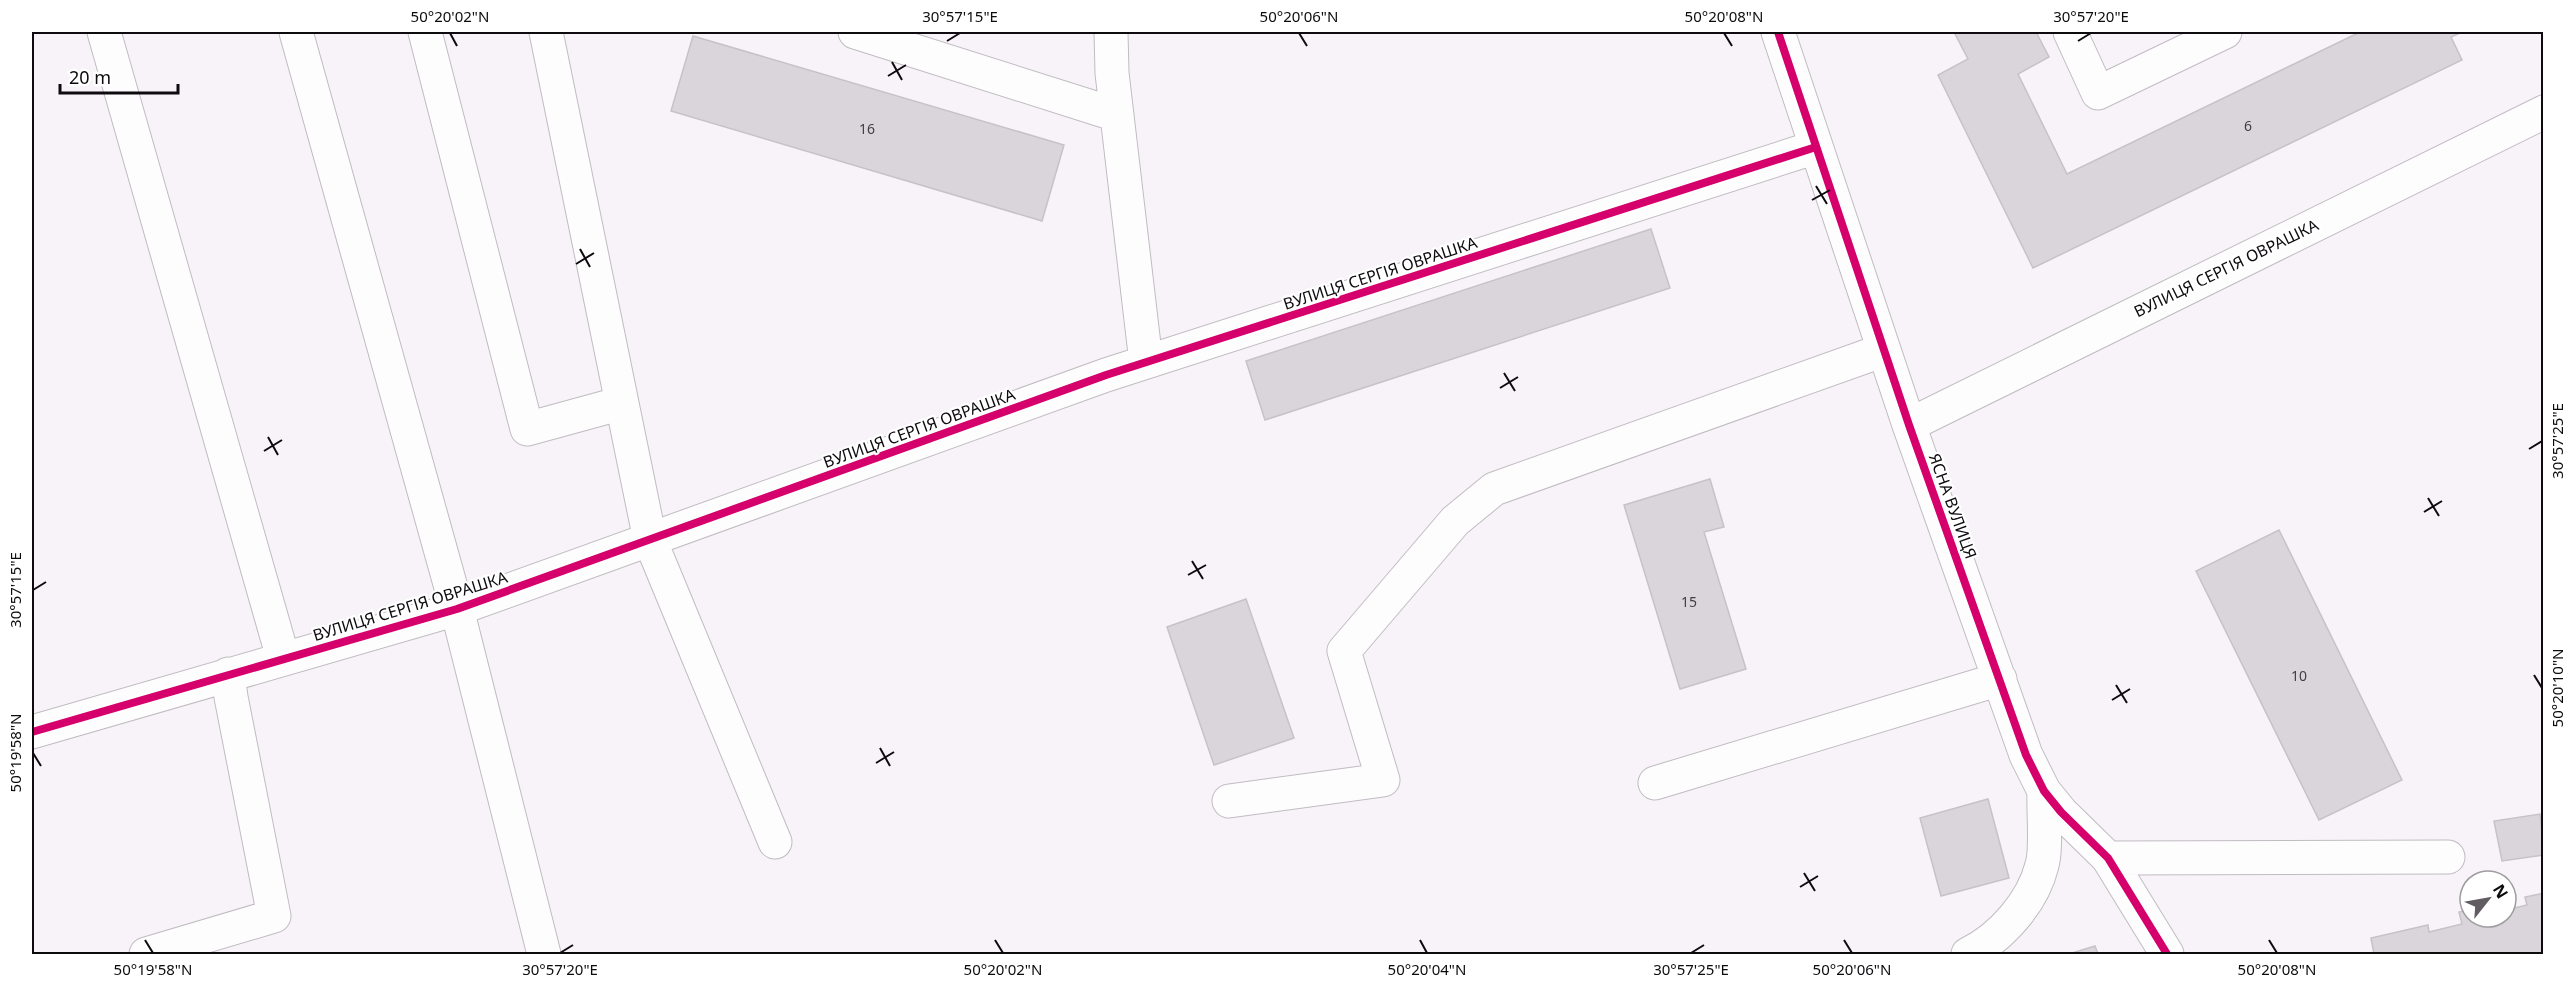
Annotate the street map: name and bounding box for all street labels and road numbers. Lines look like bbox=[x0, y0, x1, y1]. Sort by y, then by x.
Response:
street label: ВУЛИЦЯ СЕРГІЯ ОВРАШКА bbox=[2130, 213, 2323, 322]
street label: ВУЛИЦЯ СЕРГІЯ ОВРАШКА bbox=[1280, 231, 1480, 315]
street label: ВУЛИЦЯ СЕРГІЯ ОВРАШКА bbox=[820, 383, 1019, 473]
street label: ЯСНА ВУЛИЦЯ bbox=[1924, 450, 1982, 562]
street label: ВУЛИЦЯ СЕРГІЯ ОВРАШКА bbox=[310, 566, 511, 646]

